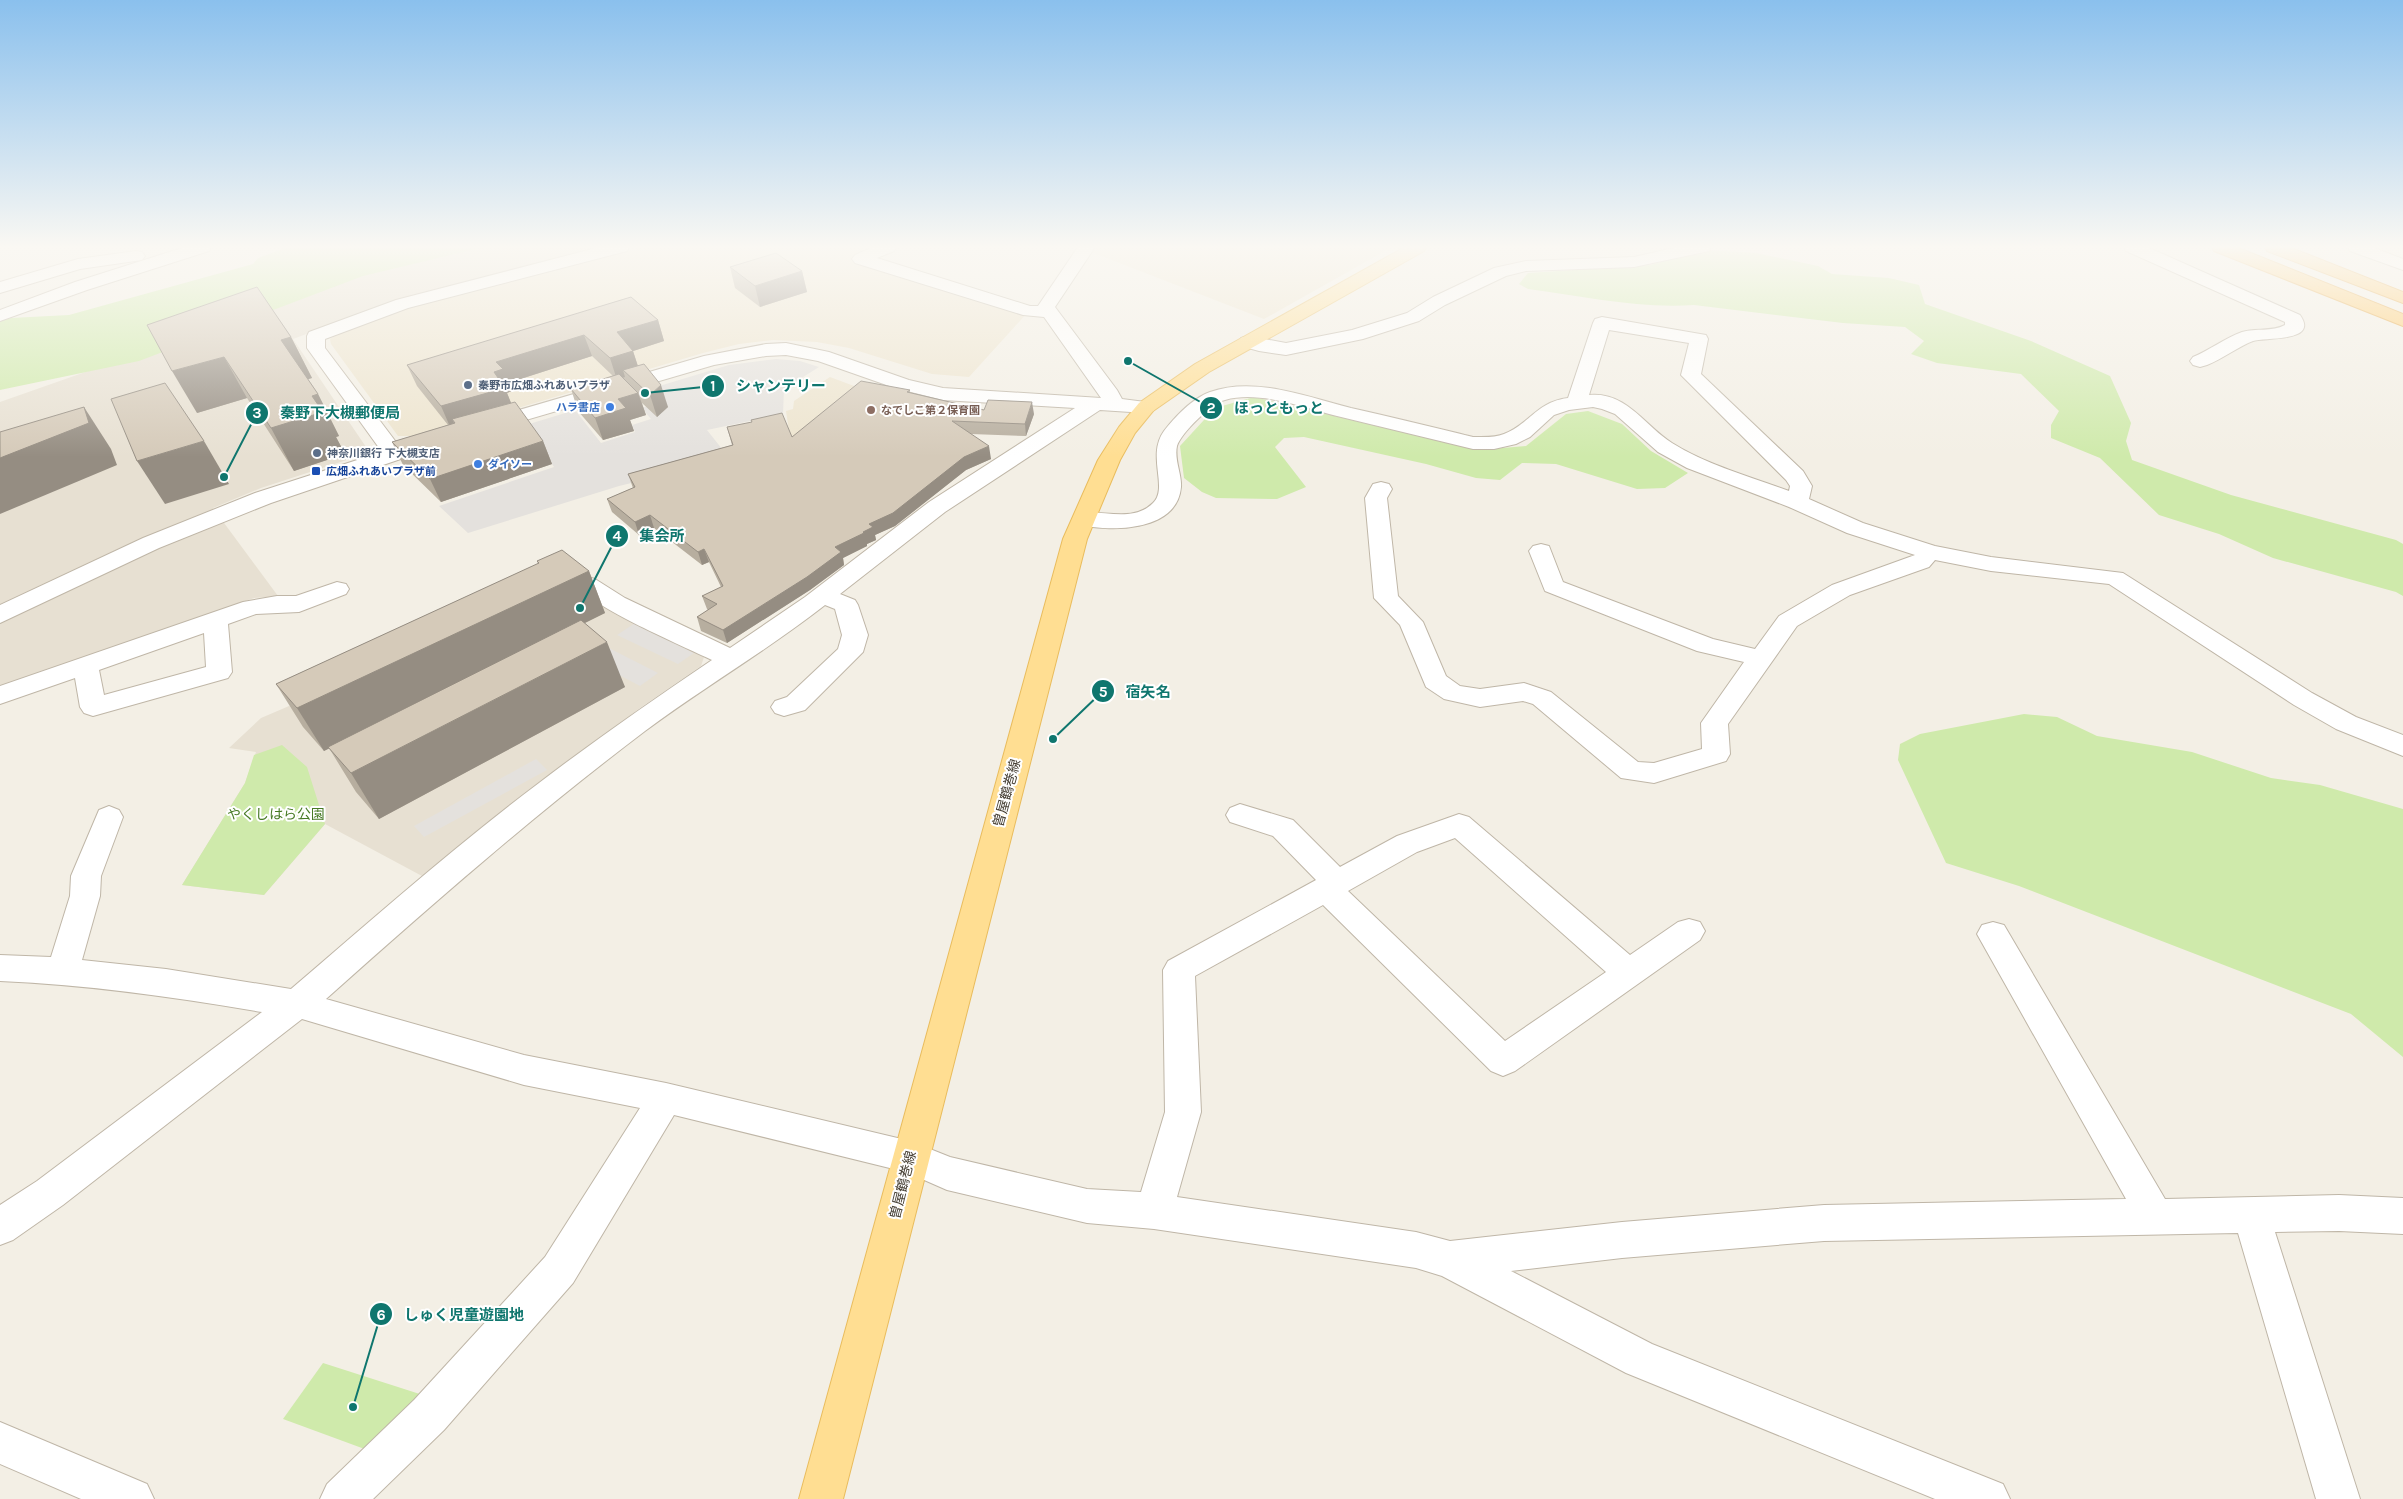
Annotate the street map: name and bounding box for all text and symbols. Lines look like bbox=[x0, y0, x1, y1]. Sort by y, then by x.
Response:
callout: シャンテリー bbox=[701, 371, 836, 401]
text: 1 bbox=[710, 377, 716, 395]
text: シャンテリー bbox=[736, 377, 826, 395]
marker: 秦野市広畑ふれあいプラザ bbox=[462, 379, 474, 391]
place label: 秦野市広畑ふれあいプラザ bbox=[478, 379, 610, 392]
callout: ほっともっと bbox=[1199, 393, 1334, 423]
callout: 秦野下大槻郵便局 bbox=[245, 398, 410, 428]
text: 2 bbox=[1206, 399, 1216, 417]
text: ほっともっと bbox=[1234, 399, 1324, 417]
place label: ハラ書店 bbox=[556, 401, 600, 414]
marker: ハラ書店 bbox=[604, 401, 616, 413]
text: 3 bbox=[252, 404, 262, 422]
text: 秦野下大槻郵便局 bbox=[280, 404, 400, 422]
marker: なでしこ第２保育園 bbox=[865, 404, 877, 416]
place label: なでしこ第２保育園 bbox=[881, 404, 980, 417]
marker: 神奈川銀行 下大槻支店 bbox=[311, 447, 323, 459]
place label: 神奈川銀行 下大槻支店 bbox=[327, 447, 440, 460]
marker: ダイソー bbox=[472, 458, 484, 470]
place label: ダイソー bbox=[488, 458, 532, 471]
marker: 広畑ふれあいプラザ前 bbox=[310, 465, 322, 477]
place label: 広畑ふれあいプラザ前 bbox=[326, 465, 436, 478]
callout: 集会所 bbox=[605, 521, 695, 551]
text: 4 bbox=[613, 527, 622, 545]
text: 集会所 bbox=[638, 527, 685, 545]
callout: 宿矢名 bbox=[1090, 676, 1180, 706]
text: 5 bbox=[1099, 683, 1108, 701]
text: 宿矢名 bbox=[1125, 683, 1171, 701]
street label: 曽屋鶴巻線 bbox=[990, 757, 1024, 829]
park label: やくしはら公園 bbox=[227, 806, 325, 823]
street label: 曽屋鶴巻線 bbox=[886, 1149, 920, 1221]
callout: しゅく児童遊園地 bbox=[369, 1299, 534, 1329]
text: 6 bbox=[376, 1306, 386, 1324]
text: しゅく児童遊園地 bbox=[404, 1306, 524, 1324]

